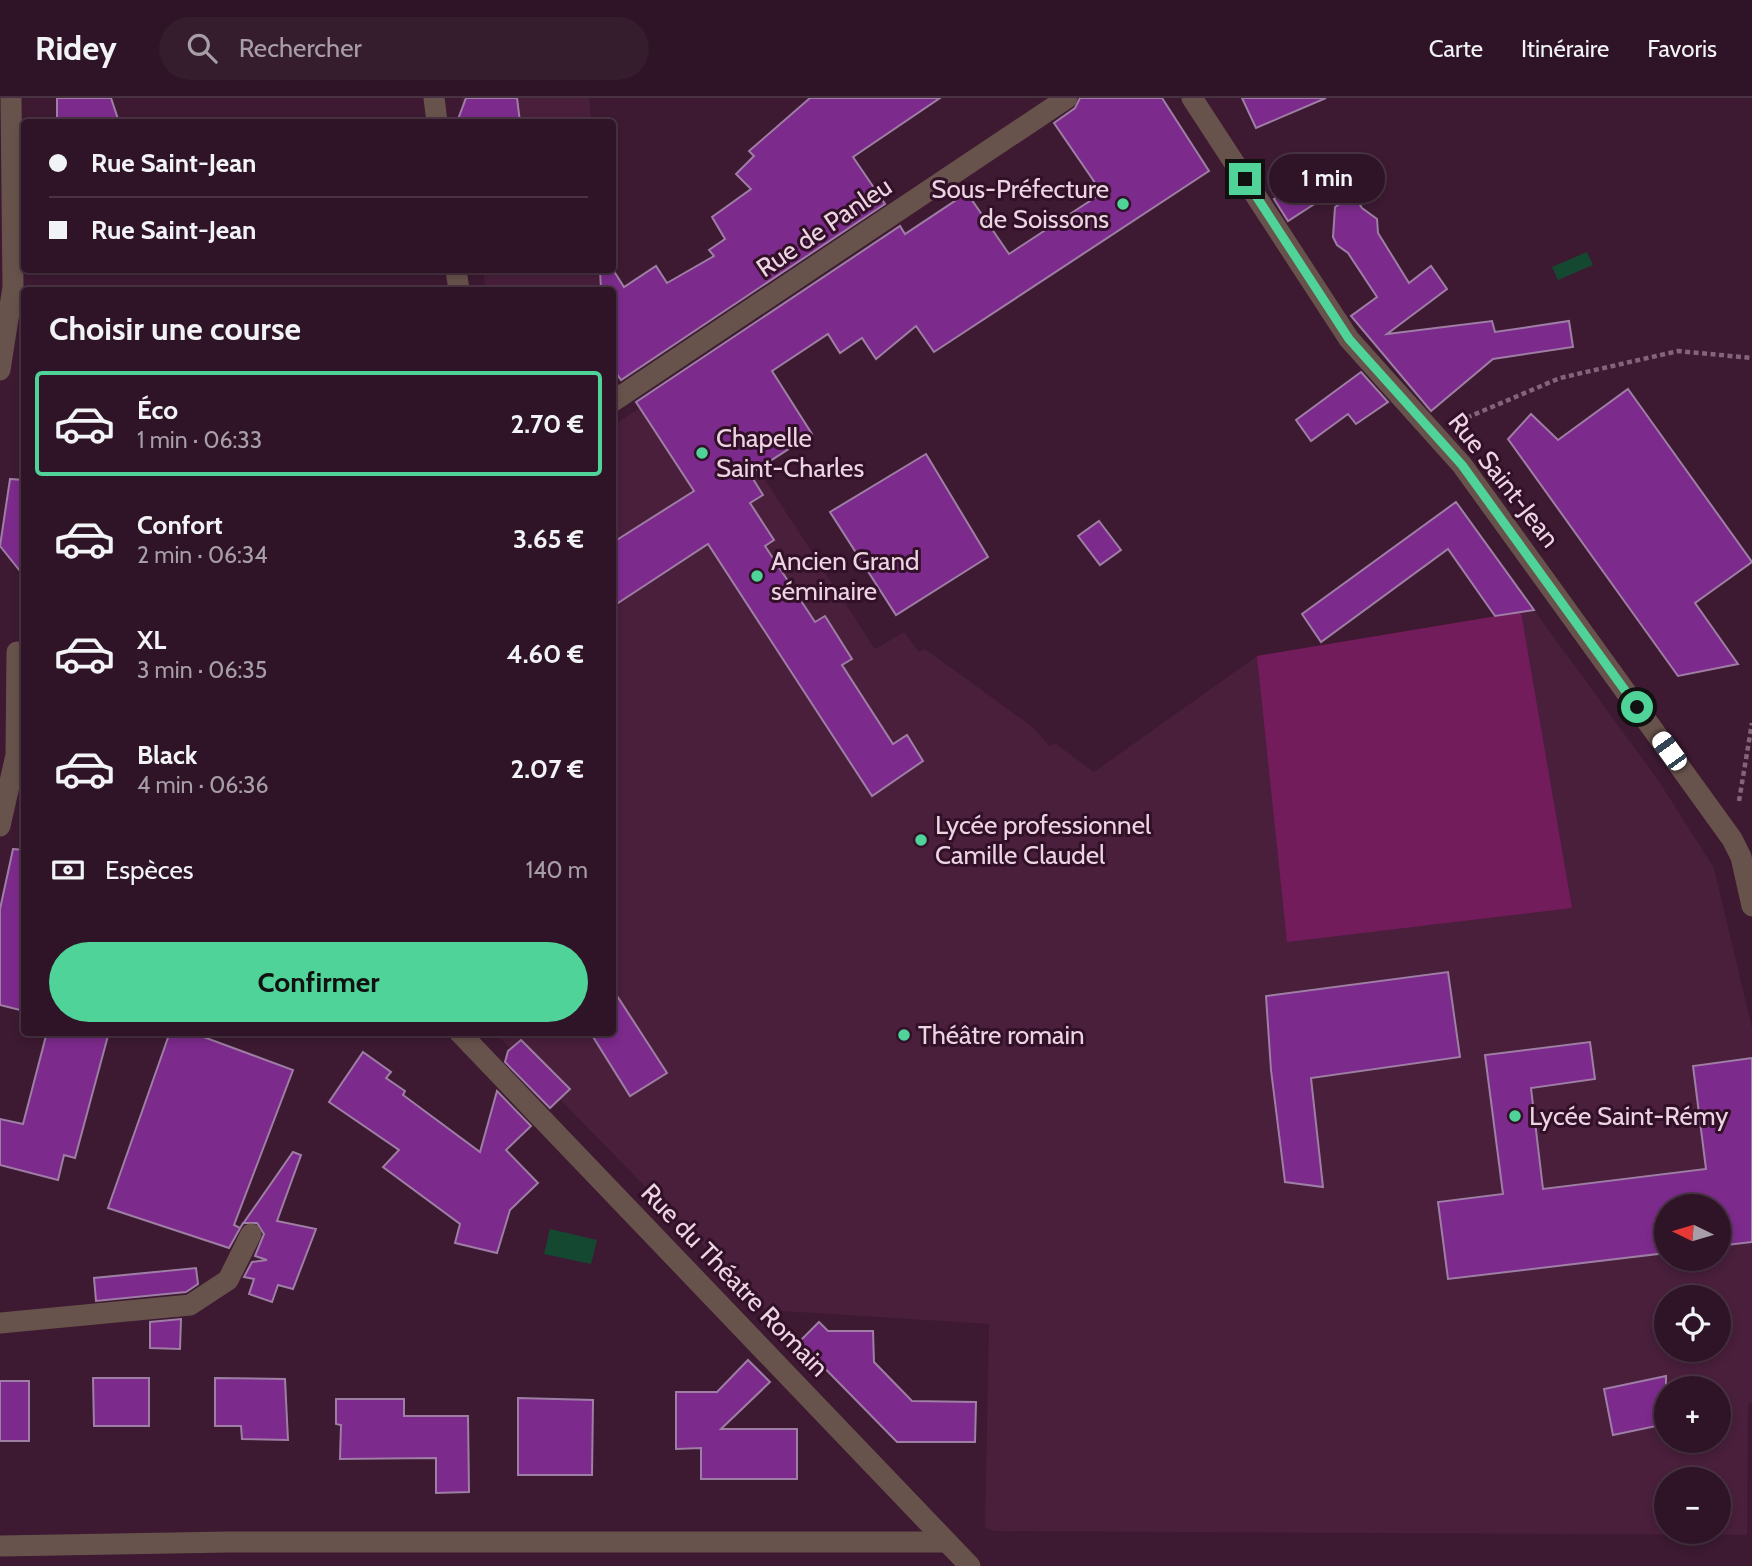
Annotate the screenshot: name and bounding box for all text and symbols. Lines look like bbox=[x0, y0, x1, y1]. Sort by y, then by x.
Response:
search box bbox=[159, 17, 649, 80]
text: Ridey bbox=[35, 28, 117, 68]
icon: search bbox=[183, 29, 221, 67]
text: Rechercher bbox=[239, 32, 362, 64]
text: Carte bbox=[1429, 34, 1483, 63]
text: Itinéraire bbox=[1521, 34, 1609, 63]
text: Favoris bbox=[1647, 34, 1717, 63]
text: Rue Saint-Jean bbox=[91, 147, 256, 179]
callout: 1 min bbox=[1270, 154, 1385, 204]
route end bbox=[1229, 163, 1261, 195]
text: 1 min bbox=[1301, 164, 1353, 192]
street label: Rue de Panleu bbox=[750, 170, 898, 284]
place label: Sous-Préfecture de Soissons bbox=[931, 173, 1109, 235]
marker: Sous-Préfecture de Soissons bbox=[1115, 196, 1131, 212]
text: Rue Saint-Jean bbox=[91, 214, 256, 246]
text: Choisir une course bbox=[49, 309, 301, 348]
icon: car bbox=[53, 392, 116, 455]
text: Éco bbox=[137, 394, 178, 426]
street label: Rue Saint-Jean bbox=[1442, 406, 1566, 554]
text: 2.70 € bbox=[511, 408, 584, 440]
place label: Chapelle Saint-Charles bbox=[716, 422, 864, 484]
text: 1 min · 06:33 bbox=[137, 426, 262, 454]
marker: Chapelle Saint-Charles bbox=[694, 445, 710, 461]
icon: car bbox=[53, 507, 116, 570]
text: Confort bbox=[137, 509, 223, 541]
text: 3.65 € bbox=[513, 523, 584, 555]
text: 2 min · 06:34 bbox=[137, 541, 268, 569]
place label: Ancien Grand séminaire bbox=[771, 545, 919, 607]
marker: Ancien Grand séminaire bbox=[749, 568, 765, 584]
icon: car bbox=[53, 622, 116, 685]
text: XL bbox=[137, 624, 166, 656]
text: 4.60 € bbox=[507, 638, 584, 670]
text: 3 min · 06:35 bbox=[137, 656, 267, 684]
route start bbox=[1621, 691, 1653, 723]
car bbox=[1649, 728, 1690, 774]
icon: car bbox=[53, 737, 116, 800]
text: Black bbox=[137, 739, 197, 771]
text: 2.07 € bbox=[511, 753, 584, 785]
text: 4 min · 06:36 bbox=[137, 771, 269, 799]
place label: Lycée professionnel Camille Claudel bbox=[935, 809, 1151, 871]
marker: Lycée professionnel Camille Claudel bbox=[913, 832, 929, 848]
icon: cash bbox=[49, 851, 87, 889]
text: Espèces bbox=[105, 854, 194, 886]
text: 140 m bbox=[526, 856, 588, 884]
button: Confirmer bbox=[49, 942, 588, 1022]
place label: Théâtre romain bbox=[918, 1019, 1085, 1051]
marker: Théâtre romain bbox=[896, 1027, 912, 1043]
place label: Lycée Saint-Rémy bbox=[1529, 1100, 1728, 1132]
marker: Lycée Saint-Rémy bbox=[1507, 1108, 1523, 1124]
street label: Rue du Théatre Romain bbox=[635, 1177, 835, 1383]
north arrow bbox=[1654, 1194, 1731, 1270]
map controls bbox=[1654, 1194, 1731, 1544]
button: locate bbox=[1654, 1285, 1731, 1362]
button: + bbox=[1654, 1376, 1731, 1453]
button: − bbox=[1654, 1467, 1731, 1544]

